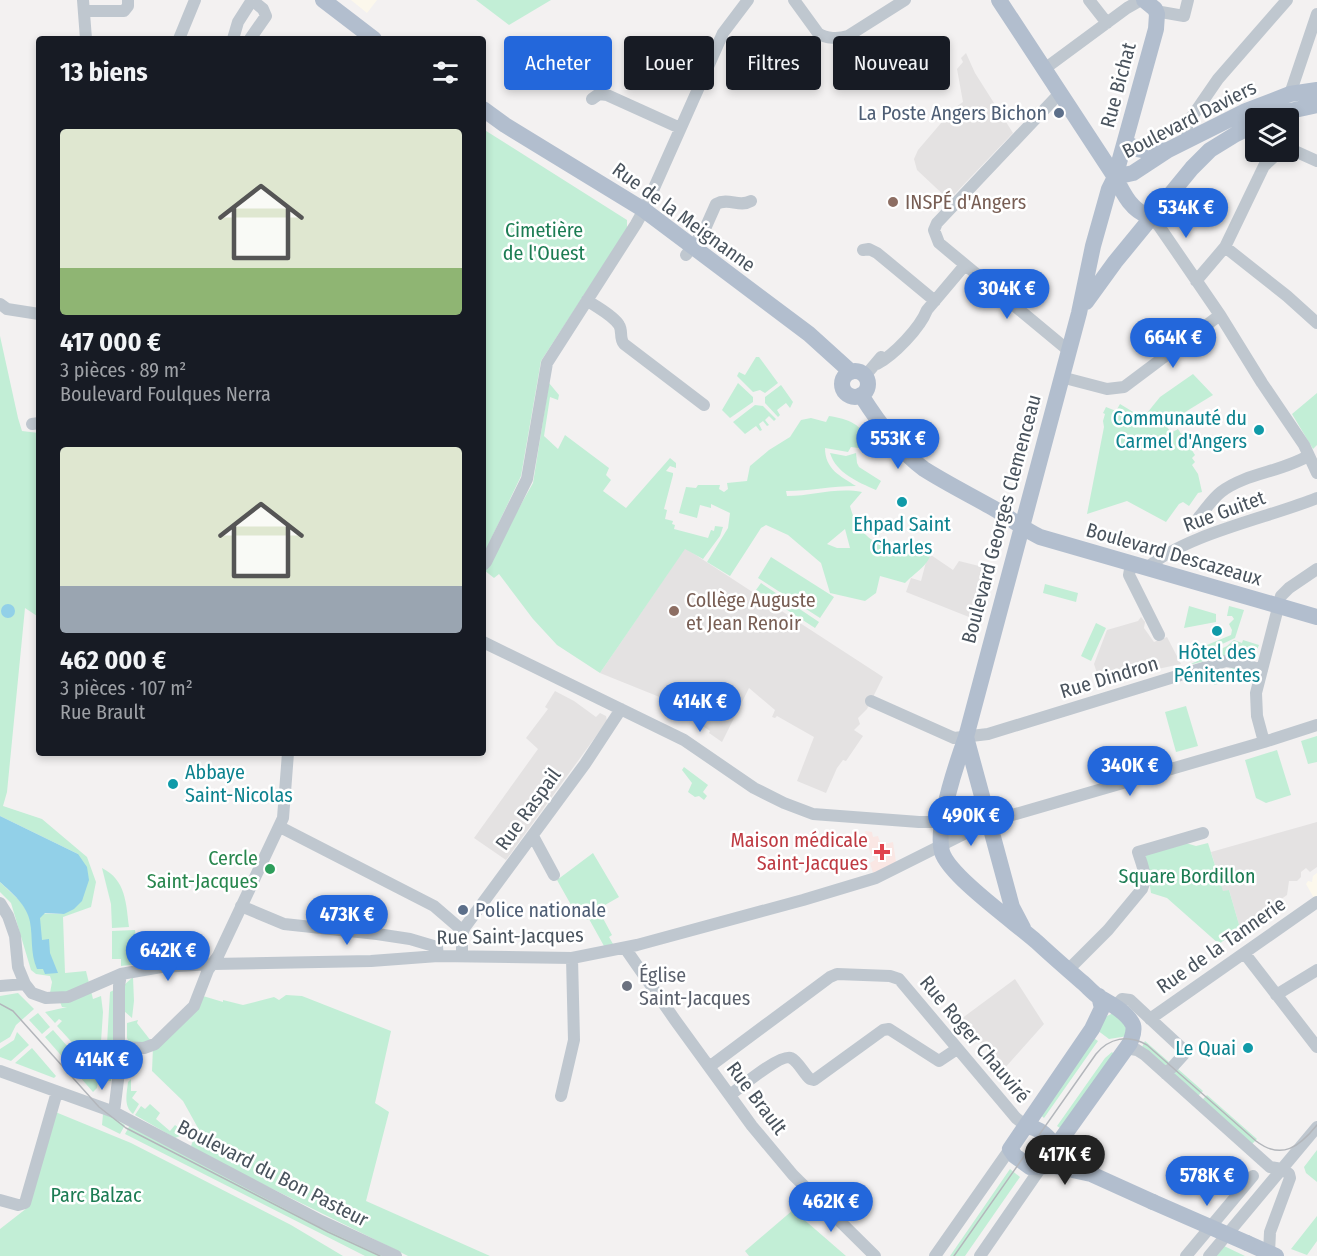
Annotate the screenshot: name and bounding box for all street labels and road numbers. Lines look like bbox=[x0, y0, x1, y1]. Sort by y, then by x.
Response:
street label: Rue Bichat bbox=[1095, 39, 1141, 130]
street label: Boulevard Daviers bbox=[1118, 75, 1260, 163]
street label: Rue de la Meignanne bbox=[608, 157, 760, 277]
street label: Boulevard Georges Clemenceau bbox=[956, 392, 1046, 646]
street label: Rue Guitet bbox=[1180, 485, 1269, 537]
street label: Boulevard Descazeaux bbox=[1083, 517, 1265, 591]
street label: Rue Dindron bbox=[1057, 651, 1161, 703]
street label: Rue Raspail bbox=[490, 763, 566, 855]
street label: Rue de la Tannerie bbox=[1152, 892, 1290, 998]
street label: Rue Saint-Jacques bbox=[436, 923, 584, 949]
street label: Rue Roger Chauviré bbox=[915, 970, 1035, 1108]
street label: Rue Brault bbox=[722, 1057, 793, 1140]
street label: Boulevard du Bon Pasteur bbox=[174, 1114, 372, 1232]

